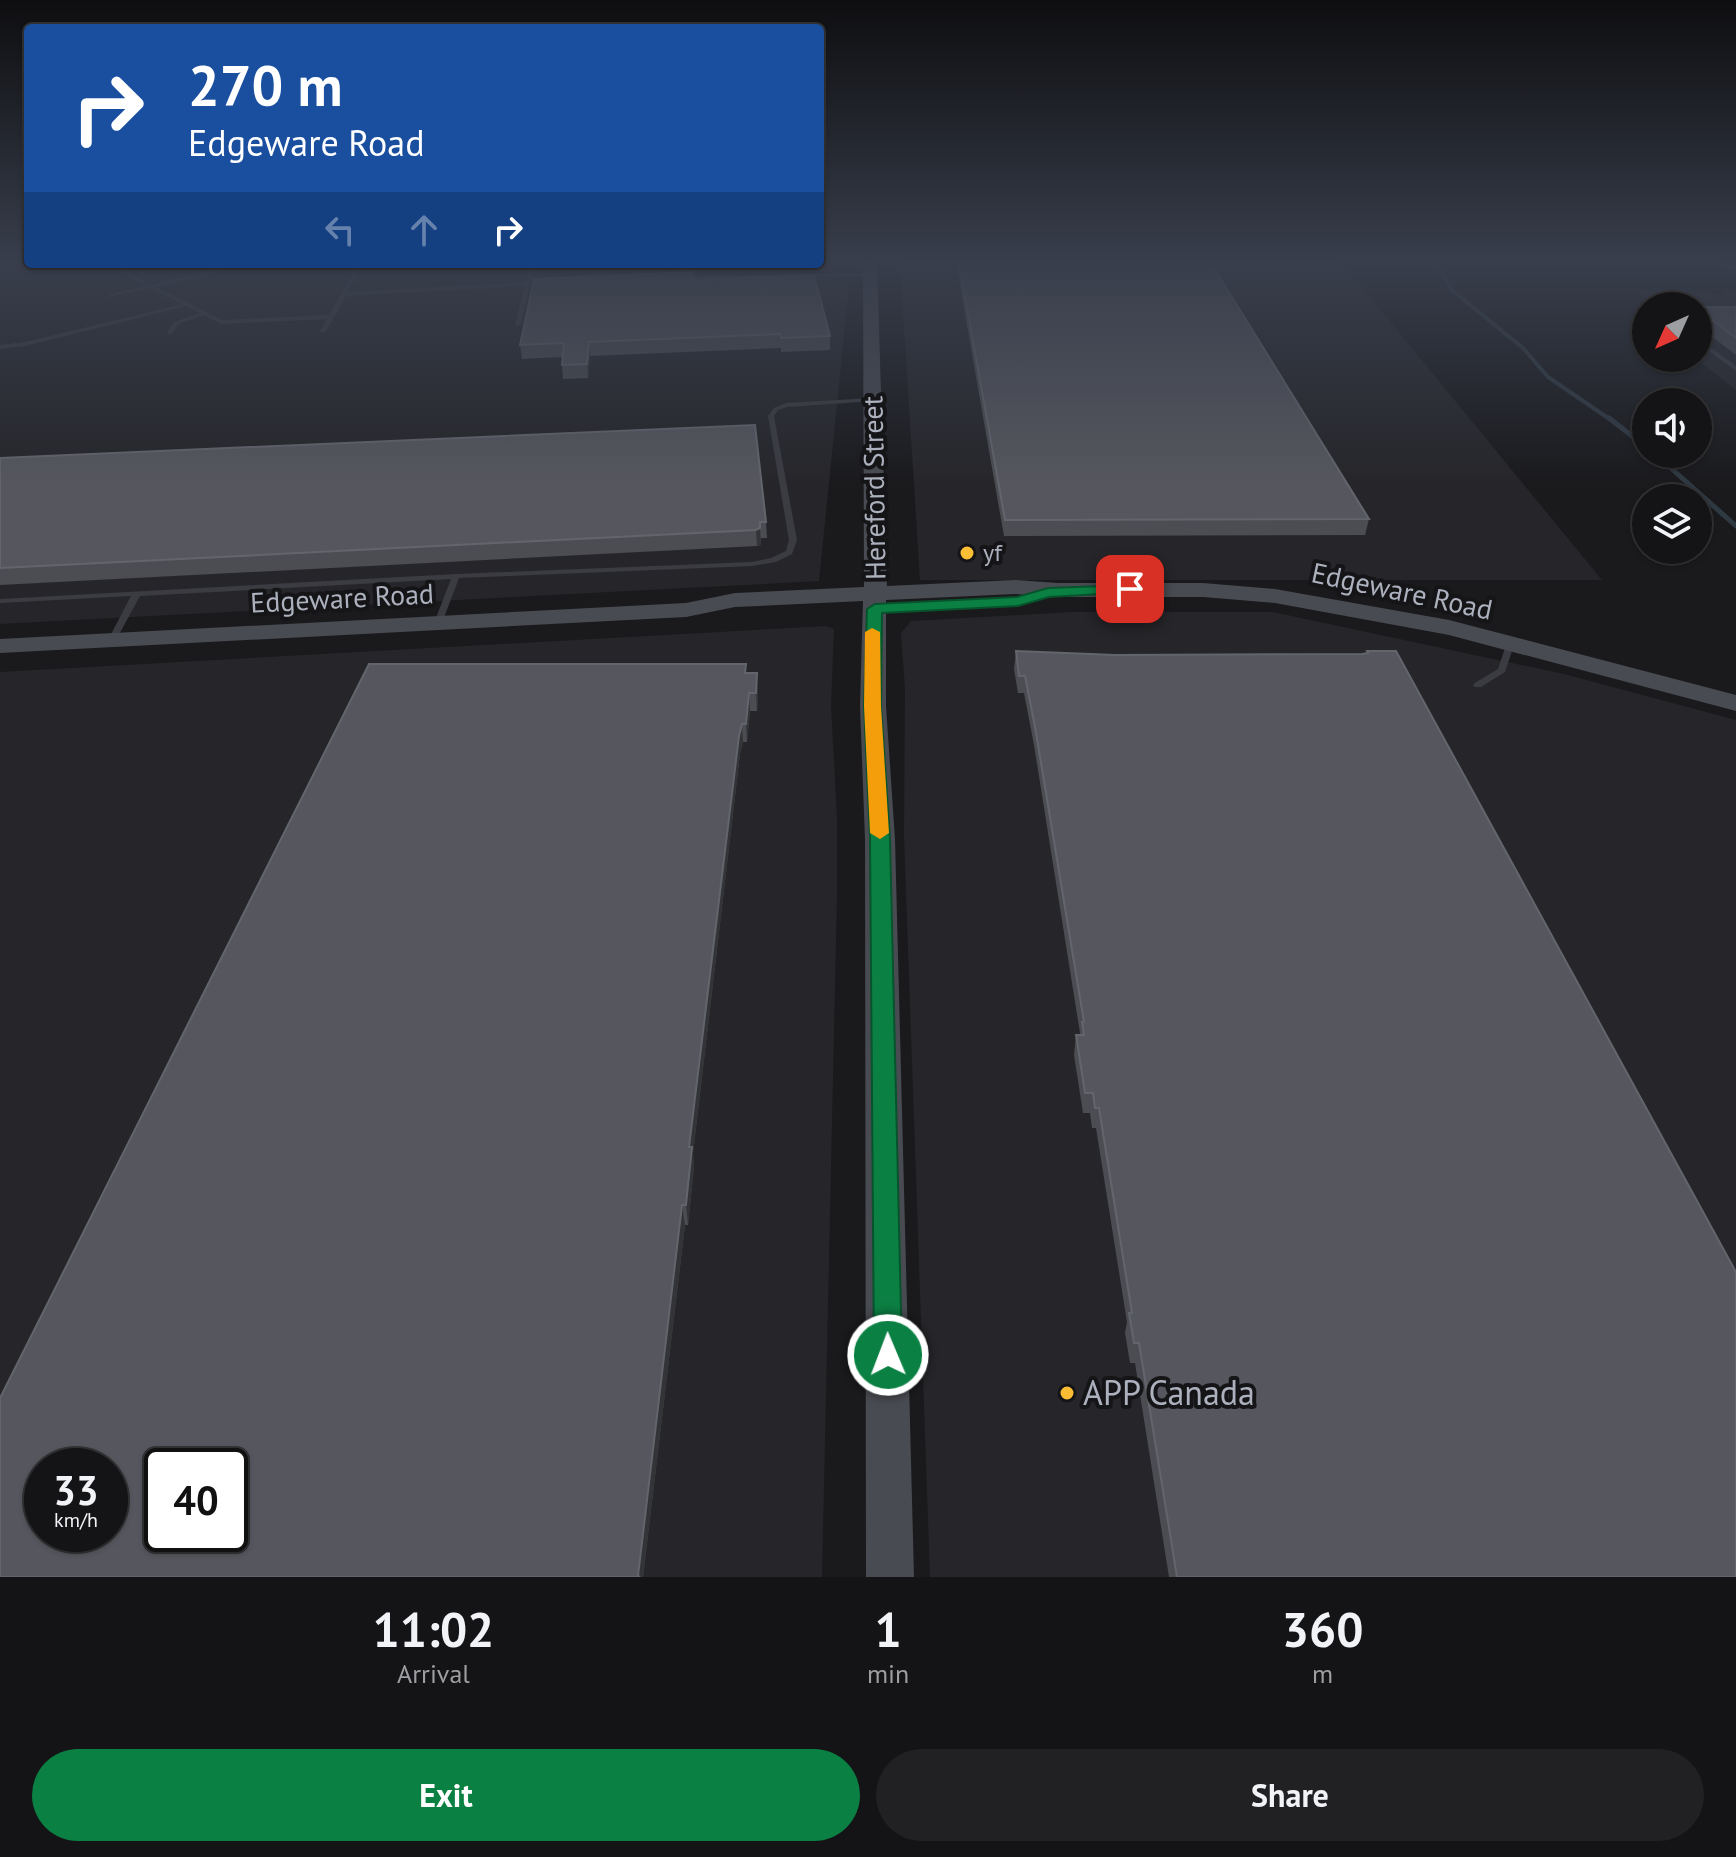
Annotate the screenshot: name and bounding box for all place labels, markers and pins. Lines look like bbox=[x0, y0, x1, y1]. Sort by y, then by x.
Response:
place label: yf bbox=[983, 537, 1003, 568]
marker: yf bbox=[958, 544, 976, 562]
pin bbox=[1096, 555, 1164, 623]
place label: APP Canada bbox=[1083, 1370, 1255, 1414]
marker: APP Canada bbox=[1058, 1384, 1076, 1402]

